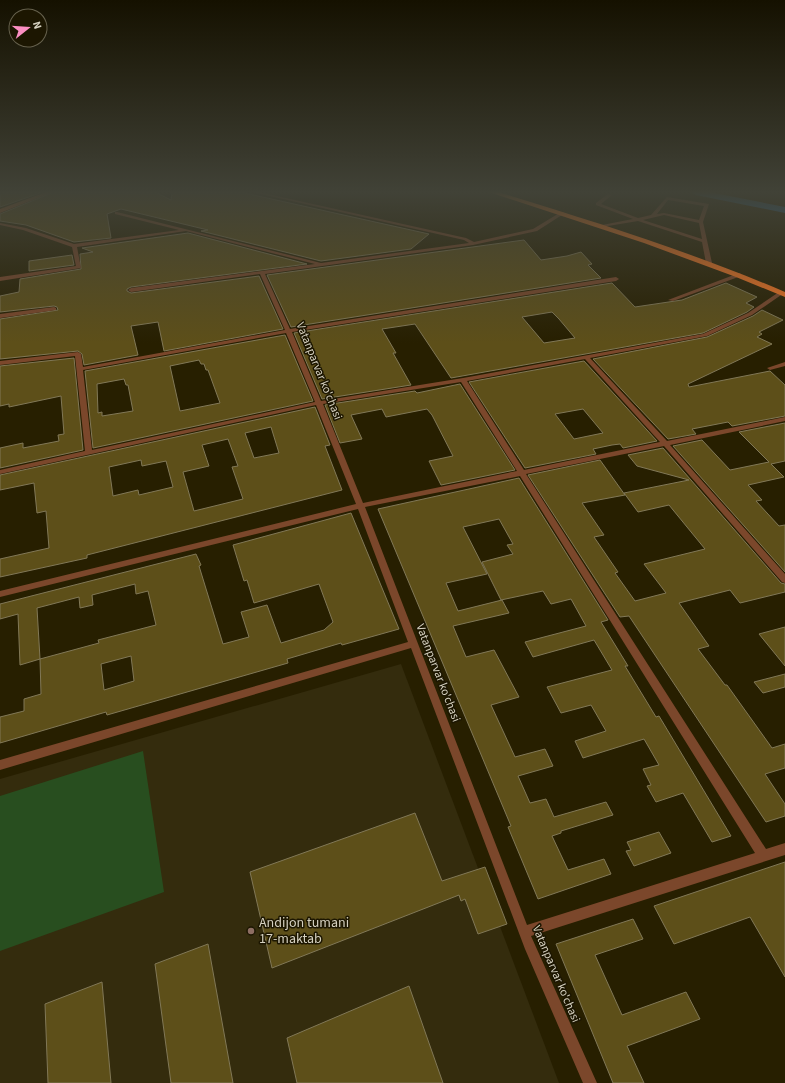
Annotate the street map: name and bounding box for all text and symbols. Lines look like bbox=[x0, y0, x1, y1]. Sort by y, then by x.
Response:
north arrow bbox=[8, 8, 48, 48]
text: N bbox=[29, 20, 45, 31]
street label: Vatanparvar ko'chasi bbox=[292, 320, 346, 422]
street label: Vatanparvar ko'chasi bbox=[411, 622, 465, 725]
place label: Andijon tumani 17-maktab bbox=[259, 913, 349, 949]
street label: Vatanparvar ko'chasi bbox=[528, 923, 584, 1025]
marker: Andijon tumani 17-maktab bbox=[246, 926, 256, 936]

